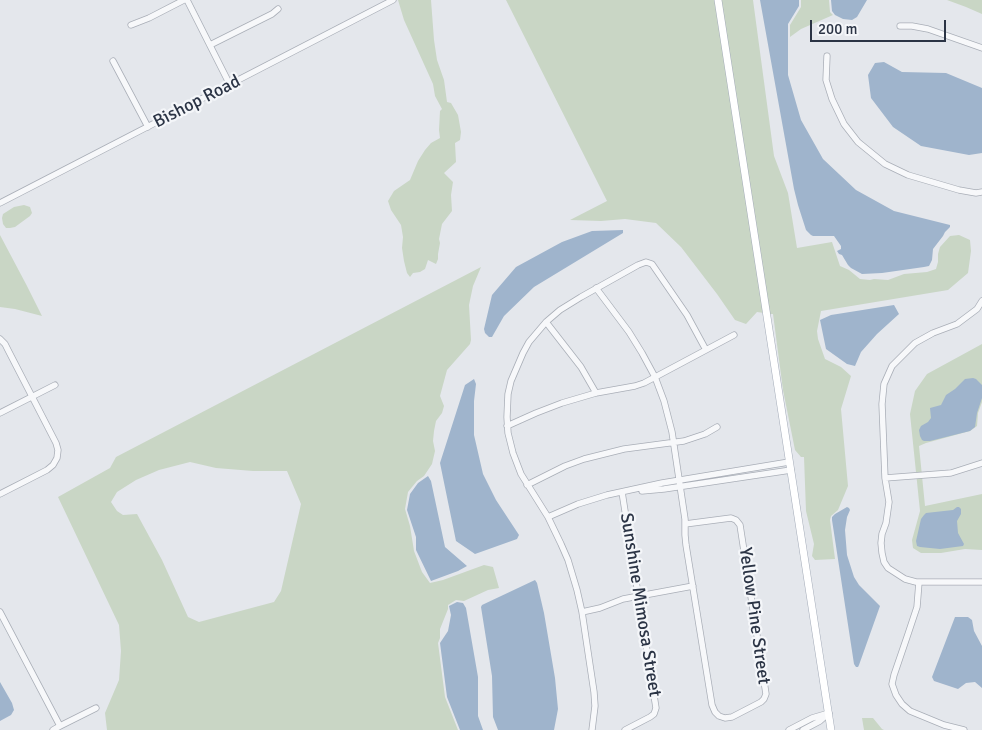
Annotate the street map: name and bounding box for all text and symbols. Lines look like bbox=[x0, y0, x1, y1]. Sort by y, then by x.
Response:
scale bar bbox=[812, 10, 948, 42]
text: 200 m bbox=[818, 20, 858, 38]
street label: Bishop Road bbox=[150, 71, 244, 133]
street label: Sunshine Mimosa Street bbox=[615, 511, 665, 699]
street label: Yellow Pine Street bbox=[734, 546, 774, 686]

